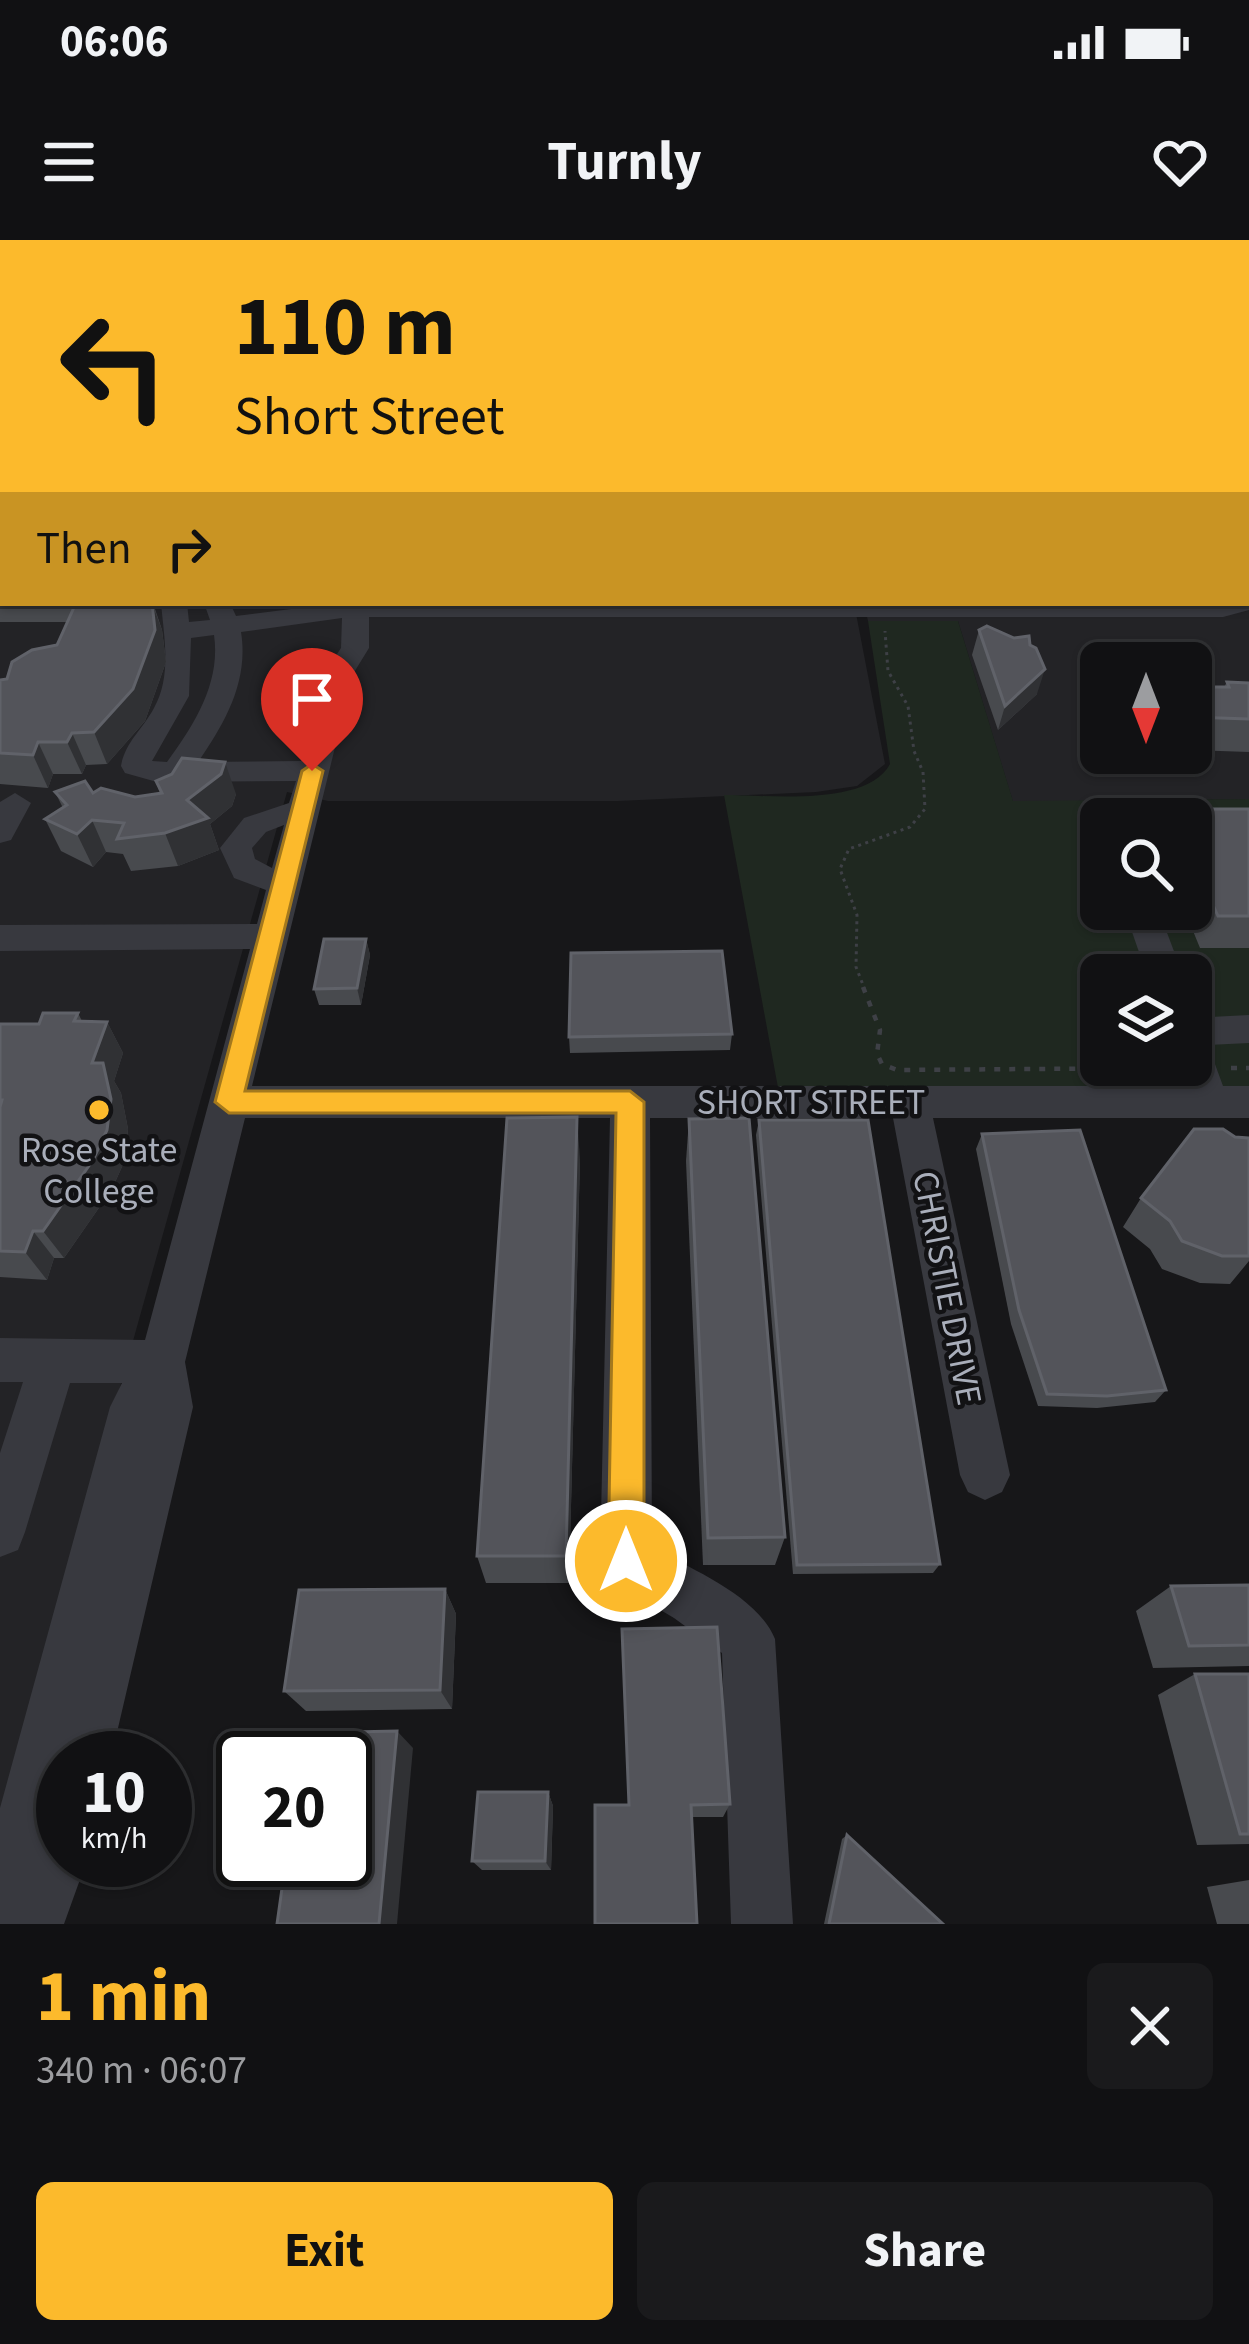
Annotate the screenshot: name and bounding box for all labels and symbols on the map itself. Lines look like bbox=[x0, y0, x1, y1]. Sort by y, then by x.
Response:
north arrow bbox=[1080, 642, 1212, 774]
pin bbox=[261, 648, 363, 771]
street label: SHORT STREET bbox=[697, 1077, 925, 1128]
marker: Rose State College bbox=[86, 1097, 112, 1123]
place label: Rose State College bbox=[21, 1125, 177, 1217]
street label: CHRISTIE DRIVE bbox=[899, 1167, 995, 1409]
position arrow bbox=[563, 1498, 689, 1624]
speed limit sign: 20 bbox=[216, 1731, 372, 1887]

